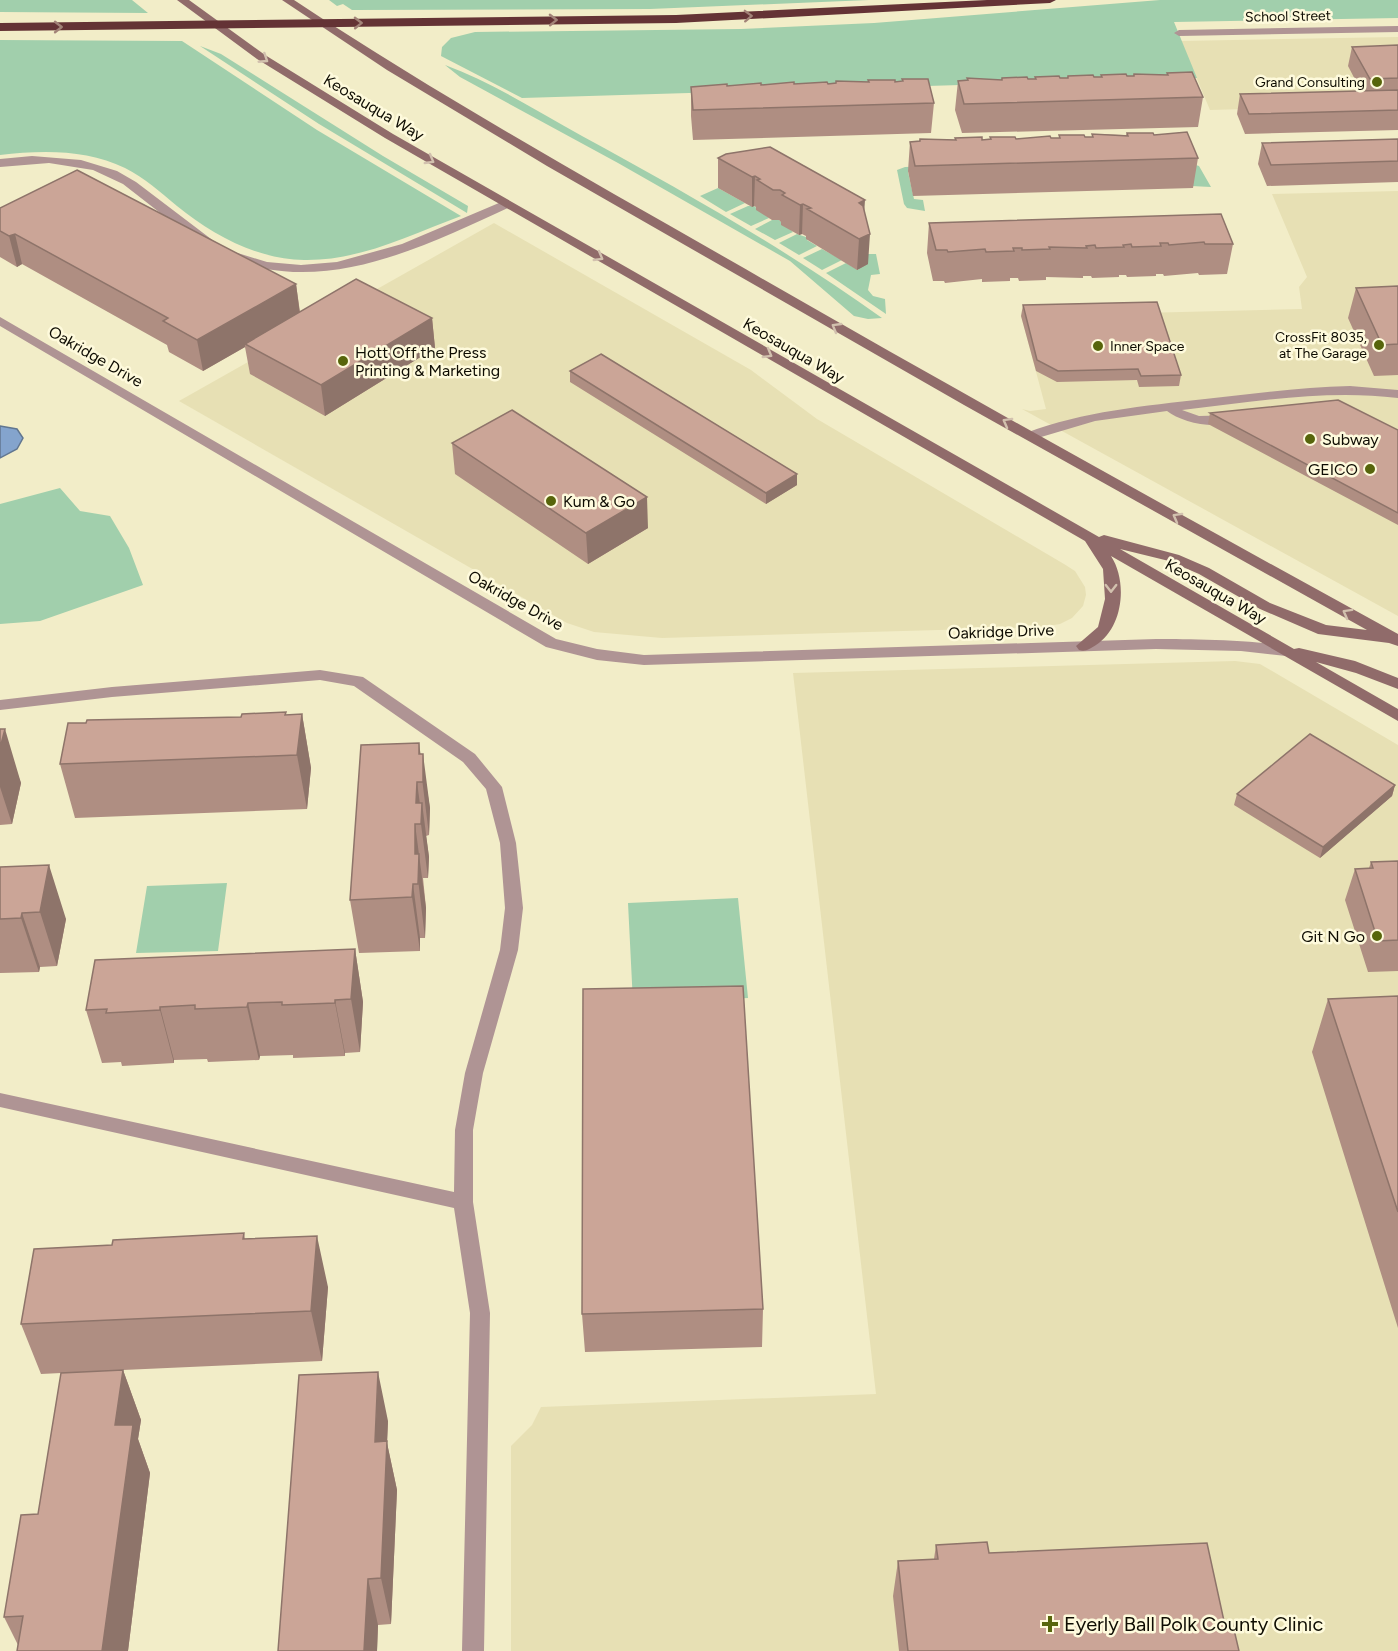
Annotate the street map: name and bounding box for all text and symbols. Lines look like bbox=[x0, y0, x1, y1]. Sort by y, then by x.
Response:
street label: School Street bbox=[1245, 7, 1331, 26]
one-way arrow bbox=[743, 10, 752, 23]
one-way arrow bbox=[548, 14, 557, 26]
one-way arrow bbox=[353, 17, 362, 29]
one-way arrow bbox=[54, 21, 63, 33]
one-way arrow bbox=[257, 51, 268, 62]
street label: Keosauqua Way bbox=[320, 70, 428, 145]
place label: Grand Consulting bbox=[1255, 74, 1365, 91]
marker: Grand Consulting bbox=[1370, 75, 1384, 89]
one-way arrow bbox=[424, 153, 434, 164]
one-way arrow bbox=[593, 250, 603, 262]
street label: Keosauqua Way bbox=[740, 314, 848, 387]
street label: Oakridge Drive bbox=[45, 322, 147, 391]
one-way arrow bbox=[832, 323, 843, 334]
place label: CrossFit 8035, at The Garage bbox=[1275, 329, 1367, 362]
place label: Inner Space bbox=[1110, 338, 1185, 355]
marker: CrossFit 8035, at The Garage bbox=[1372, 338, 1386, 352]
marker: Inner Space bbox=[1091, 339, 1105, 353]
place label: Hott Off the Press Printing & Marketing bbox=[355, 343, 500, 380]
one-way arrow bbox=[762, 347, 773, 358]
marker: Hott Off the Press Printing & Marketing bbox=[336, 354, 350, 368]
one-way arrow bbox=[1002, 418, 1013, 430]
place label: Subway bbox=[1322, 430, 1379, 449]
marker: Subway bbox=[1303, 432, 1317, 446]
place label: GEICO bbox=[1308, 460, 1358, 479]
marker: GEICO bbox=[1363, 462, 1377, 476]
place label: Kum & Go bbox=[563, 492, 635, 511]
marker: Kum & Go bbox=[544, 494, 558, 508]
one-way arrow bbox=[1173, 513, 1183, 524]
street label: Keosauqua Way bbox=[1162, 555, 1270, 628]
street label: Oakridge Drive bbox=[465, 566, 567, 635]
one-way arrow bbox=[1105, 583, 1117, 592]
one-way arrow bbox=[1343, 609, 1353, 620]
street label: Oakridge Drive bbox=[948, 620, 1055, 643]
place label: Git N Go bbox=[1301, 927, 1365, 946]
marker: Git N Go bbox=[1370, 929, 1384, 943]
place label: Eyerly Ball Polk County Clinic bbox=[1064, 1612, 1323, 1636]
marker: Eyerly Ball Polk County Clinic bbox=[1041, 1615, 1059, 1633]

